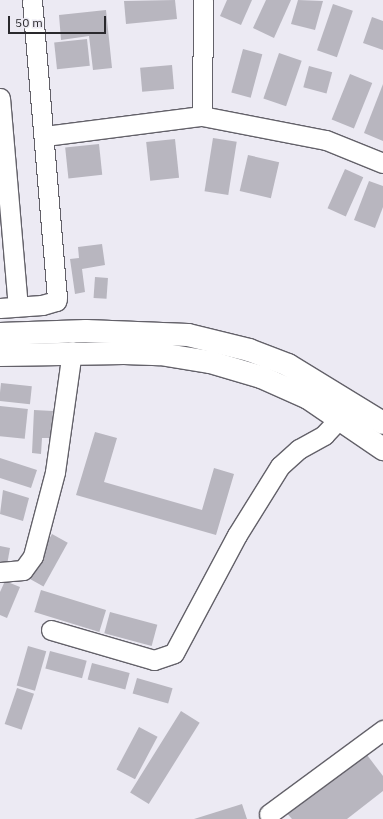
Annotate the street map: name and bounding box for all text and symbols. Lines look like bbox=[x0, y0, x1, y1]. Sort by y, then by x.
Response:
scale bar bbox=[10, 8, 108, 34]
text: 50 m bbox=[15, 15, 43, 30]

